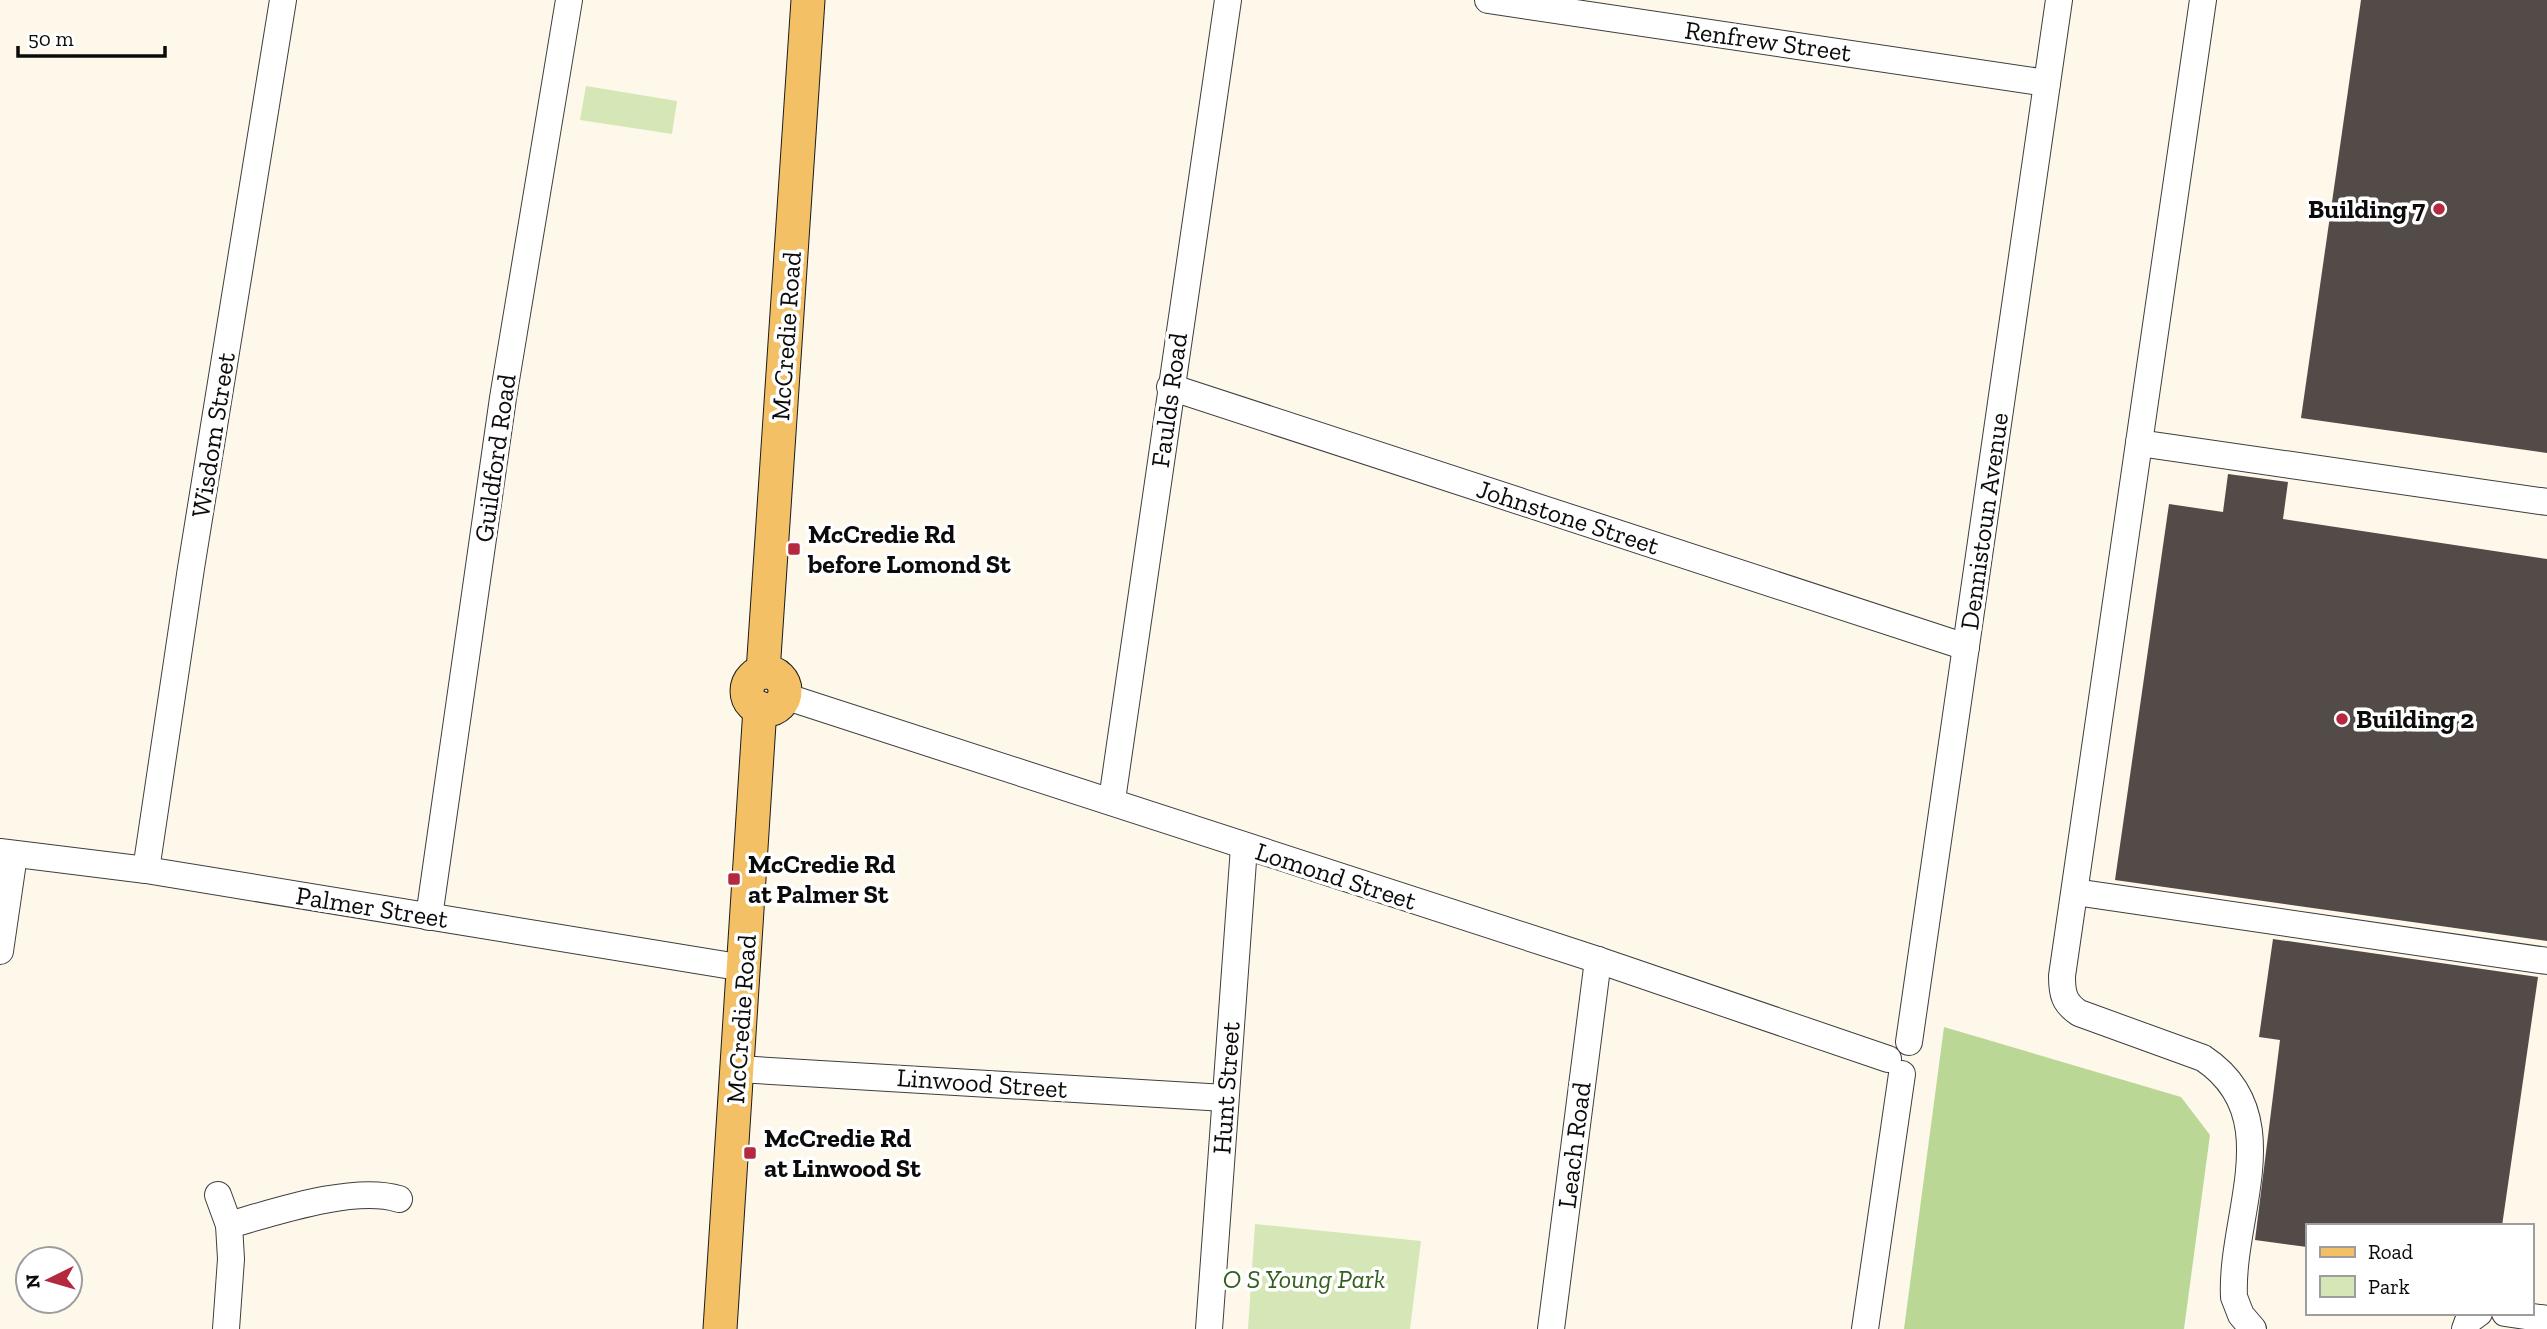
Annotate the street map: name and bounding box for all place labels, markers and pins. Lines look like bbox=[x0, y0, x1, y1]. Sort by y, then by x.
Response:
place label: Building 7 bbox=[2308, 193, 2425, 225]
marker: Building 7 bbox=[2431, 201, 2447, 217]
place label: McCredie Rd before Lomond St bbox=[807, 518, 1011, 580]
marker: McCredie Rd before Lomond St bbox=[786, 541, 802, 557]
place label: Building 2 bbox=[2356, 703, 2474, 735]
marker: Building 2 bbox=[2334, 711, 2350, 727]
place label: McCredie Rd at Palmer St bbox=[748, 848, 895, 910]
marker: McCredie Rd at Palmer St bbox=[726, 871, 742, 887]
place label: McCredie Rd at Linwood St bbox=[764, 1122, 921, 1184]
marker: McCredie Rd at Linwood St bbox=[742, 1145, 758, 1161]

